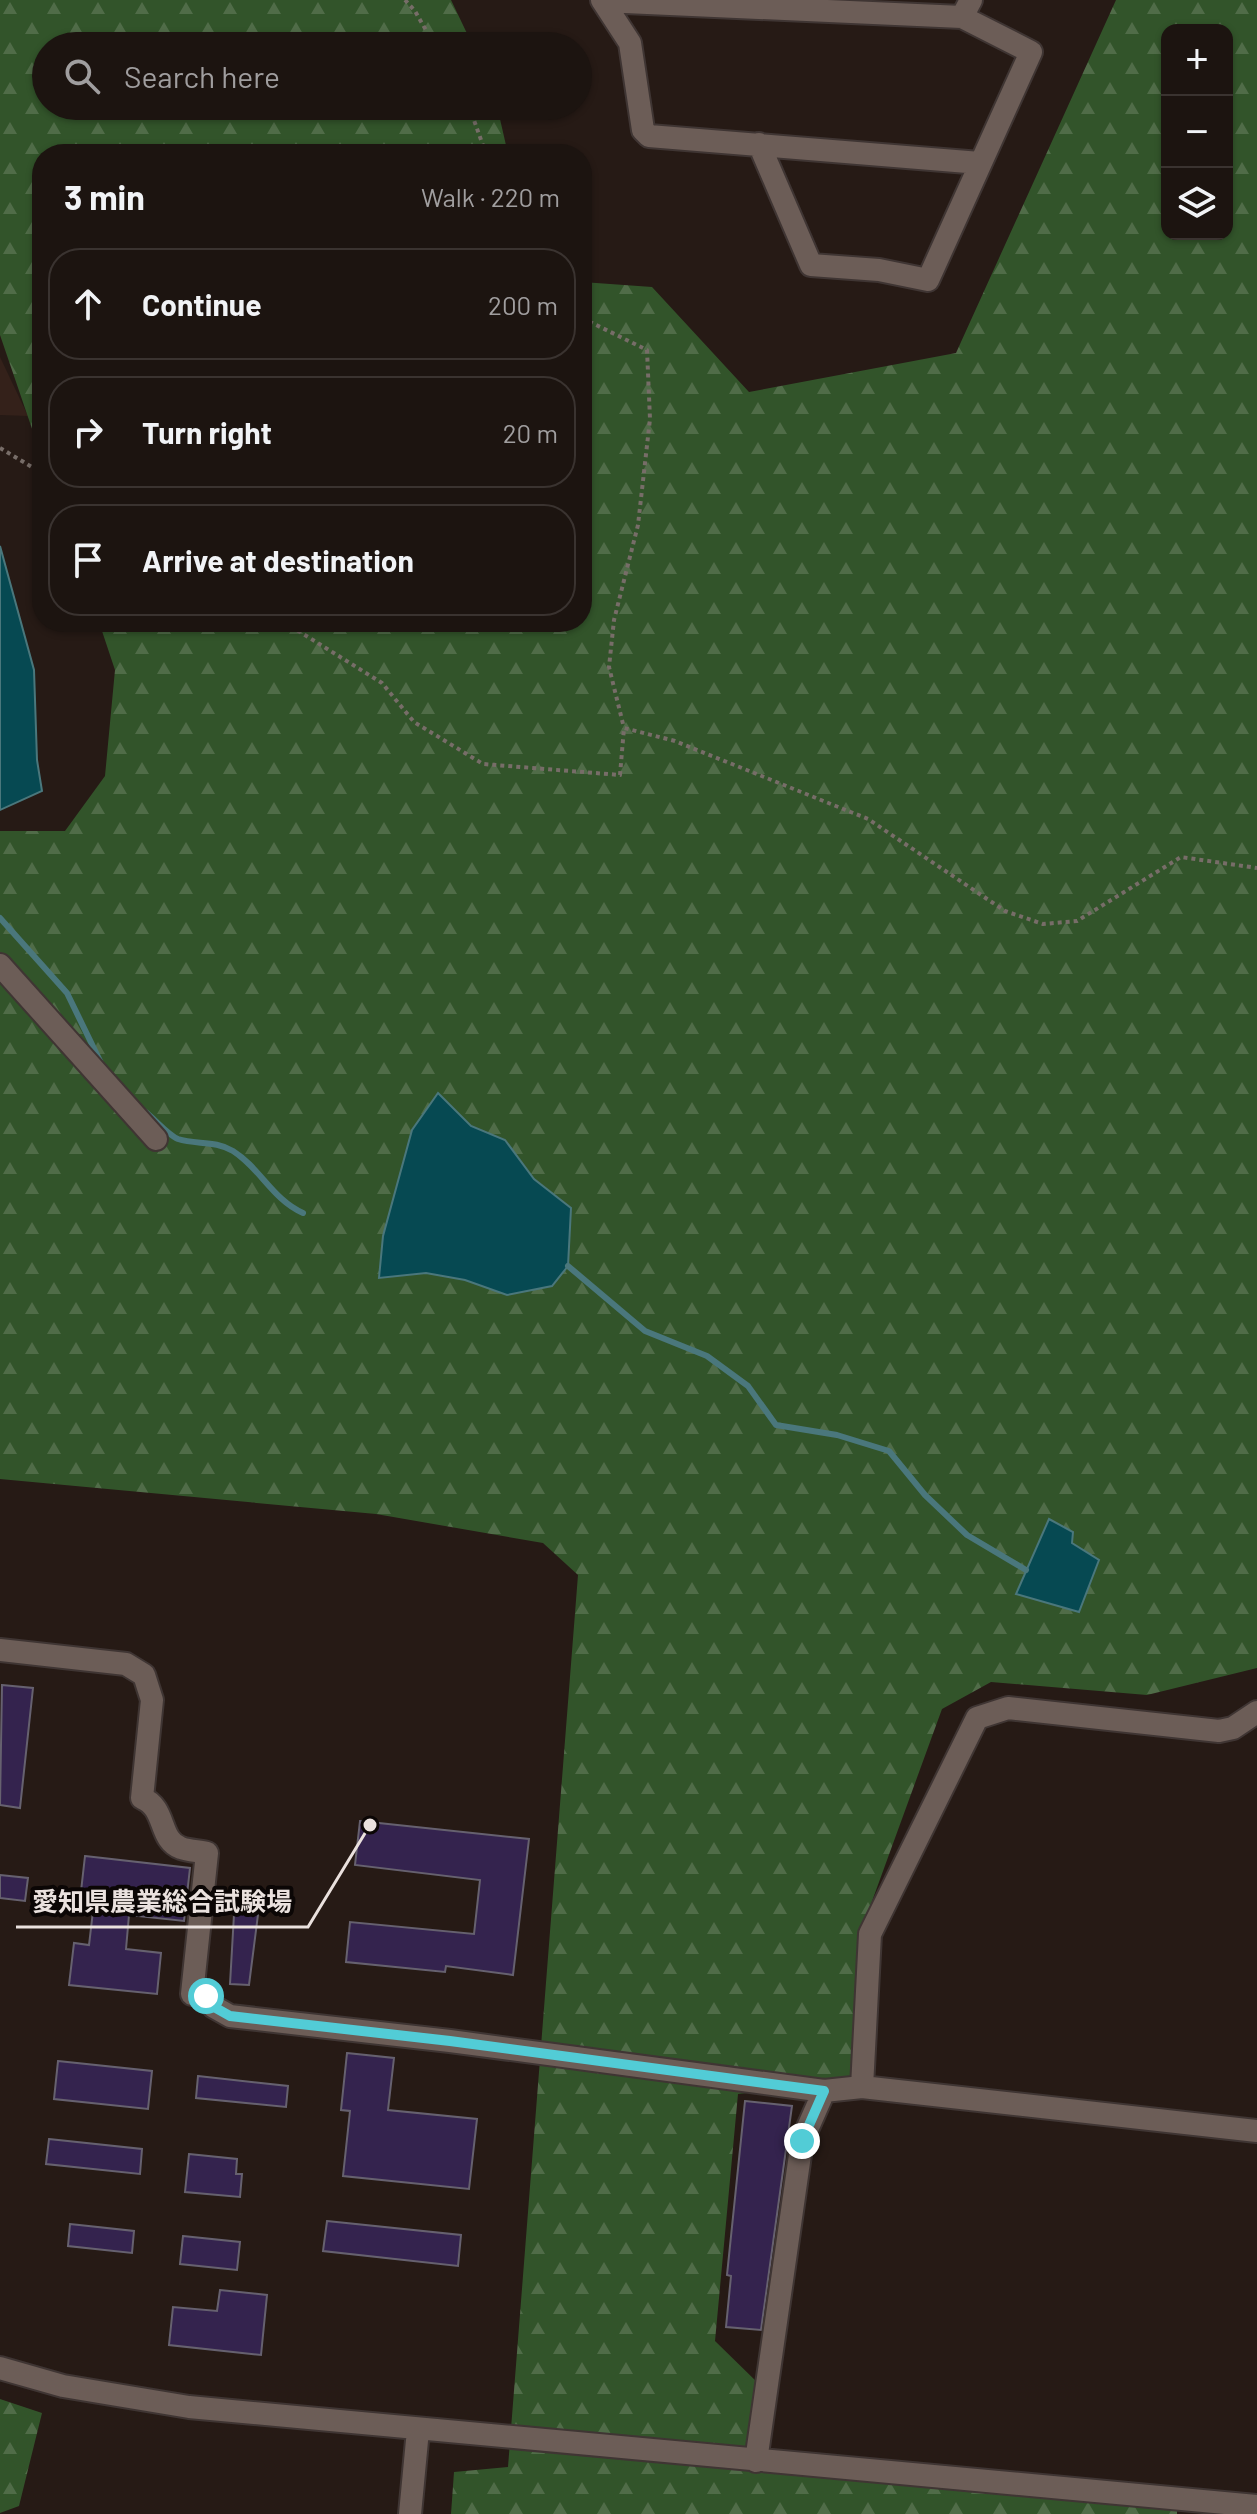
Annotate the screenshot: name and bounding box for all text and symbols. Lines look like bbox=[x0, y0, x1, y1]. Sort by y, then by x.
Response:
map controls bbox=[1161, 24, 1233, 240]
button: + bbox=[1161, 24, 1233, 96]
search box bbox=[32, 32, 592, 120]
icon: search bbox=[60, 54, 104, 98]
text: Search here bbox=[124, 58, 280, 94]
button: − bbox=[1161, 96, 1233, 168]
button: layers bbox=[1161, 168, 1233, 240]
text: 3 min bbox=[64, 176, 145, 217]
text: Walk · 220 m bbox=[421, 181, 560, 212]
icon: ahead bbox=[66, 282, 110, 326]
text: Continue bbox=[142, 286, 262, 322]
text: 200 m bbox=[488, 289, 558, 320]
icon: right bbox=[66, 410, 110, 454]
text: Turn right bbox=[142, 414, 272, 450]
text: 20 m bbox=[503, 417, 558, 448]
icon: arrive bbox=[66, 538, 110, 582]
text: Arrive at destination bbox=[142, 542, 414, 578]
callout: 愛知県農業総合試験場 bbox=[16, 1877, 308, 1927]
text: 愛知県農業総合試験場 bbox=[32, 1885, 292, 1916]
route start bbox=[188, 1978, 224, 2014]
route end bbox=[784, 2123, 820, 2159]

